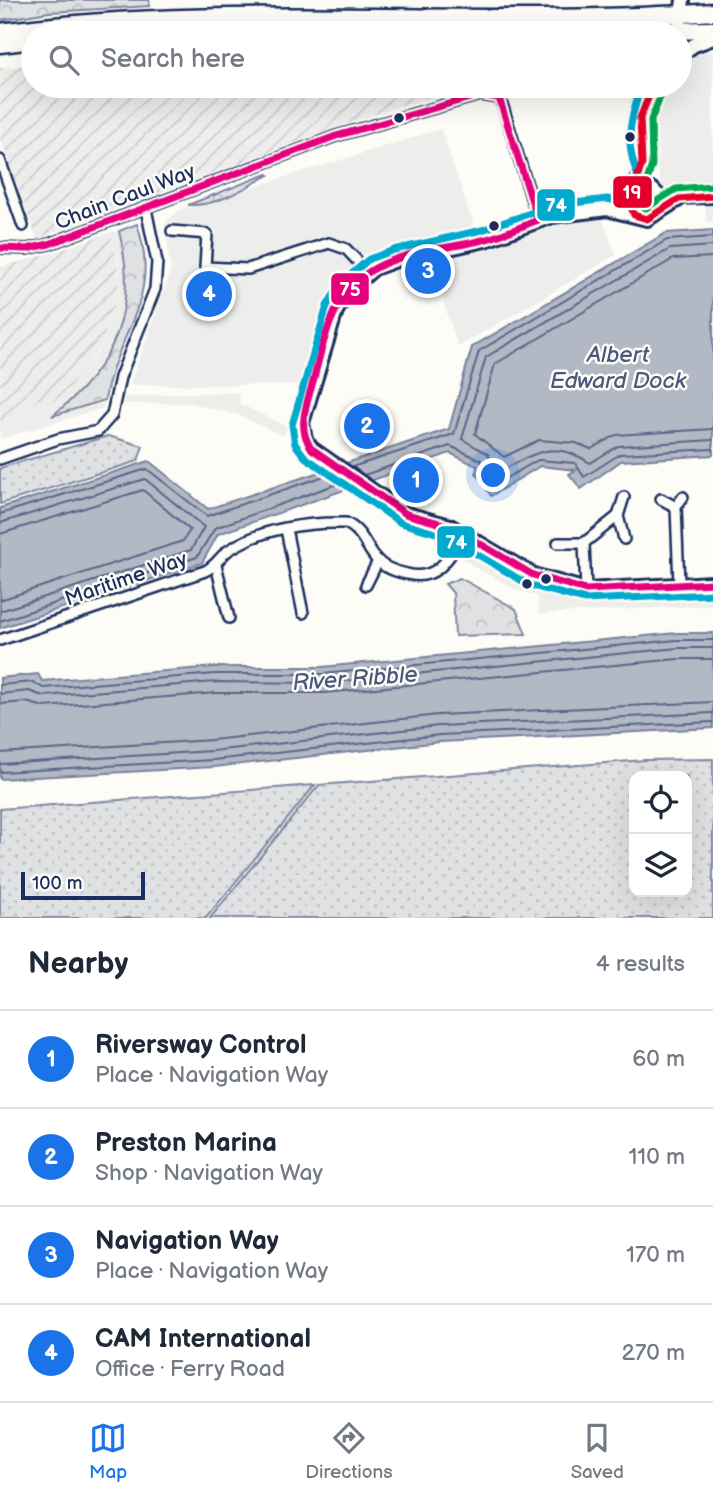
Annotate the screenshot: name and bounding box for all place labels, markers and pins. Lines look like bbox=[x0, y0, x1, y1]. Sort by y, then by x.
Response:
unlabelled marker bbox=[392, 111, 406, 125]
unlabelled marker bbox=[623, 130, 637, 144]
unlabelled marker bbox=[487, 219, 501, 233]
pin: 3 bbox=[405, 245, 451, 297]
pin: 4 bbox=[186, 268, 232, 320]
pin: 2 bbox=[344, 400, 390, 452]
pin: 1 bbox=[393, 454, 439, 506]
unlabelled marker bbox=[539, 572, 553, 586]
unlabelled marker bbox=[520, 577, 534, 591]

